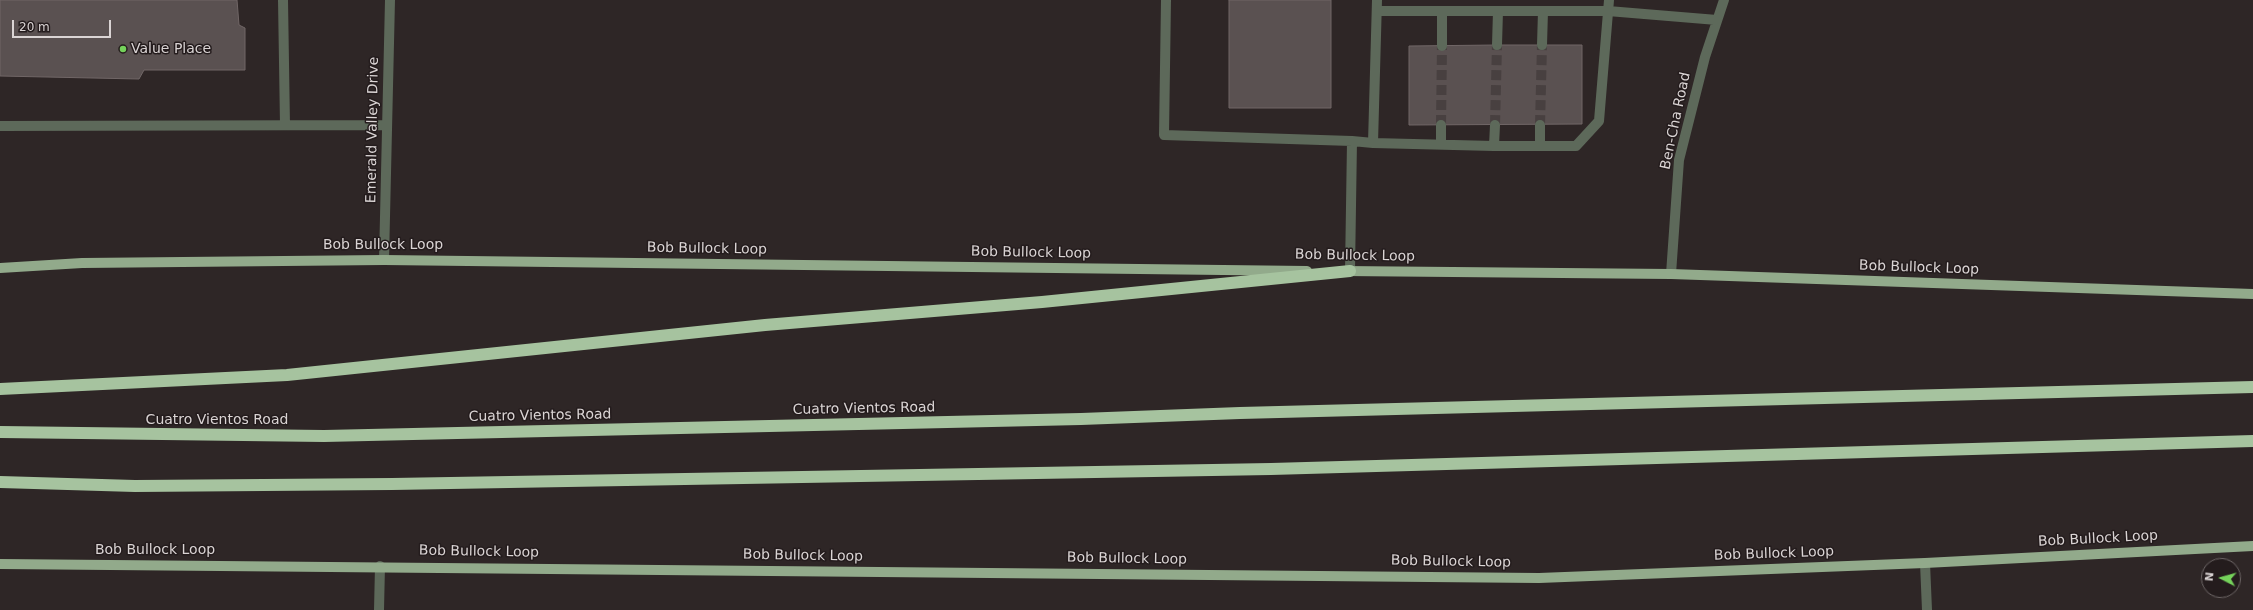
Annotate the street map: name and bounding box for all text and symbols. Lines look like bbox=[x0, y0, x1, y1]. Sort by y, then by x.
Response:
scale bar bbox=[14, 12, 113, 38]
text: 20 m bbox=[19, 20, 50, 34]
place label: Value Place bbox=[131, 41, 211, 57]
marker: Value Place bbox=[118, 44, 128, 54]
street label: Emerald Valley Drive bbox=[363, 57, 383, 203]
street label: Ben-Cha Road bbox=[1657, 71, 1695, 171]
street label: Bob Bullock Loop bbox=[323, 237, 443, 253]
street label: Bob Bullock Loop bbox=[647, 240, 767, 258]
street label: Bob Bullock Loop bbox=[971, 244, 1091, 262]
street label: Bob Bullock Loop bbox=[1295, 247, 1415, 265]
street label: Bob Bullock Loop bbox=[1859, 258, 1979, 278]
street label: Cuatro Vientos Road bbox=[792, 399, 936, 419]
street label: Cuatro Vientos Road bbox=[468, 406, 612, 426]
street label: Cuatro Vientos Road bbox=[146, 412, 288, 428]
street label: Bob Bullock Loop bbox=[2038, 527, 2158, 551]
street label: Bob Bullock Loop bbox=[95, 542, 215, 558]
street label: Bob Bullock Loop bbox=[419, 543, 539, 561]
street label: Bob Bullock Loop bbox=[1714, 544, 1834, 564]
street label: Bob Bullock Loop bbox=[743, 547, 863, 565]
street label: Bob Bullock Loop bbox=[1067, 550, 1187, 568]
street label: Bob Bullock Loop bbox=[1391, 553, 1511, 571]
north arrow bbox=[2201, 558, 2241, 598]
text: N bbox=[2203, 572, 2217, 582]

